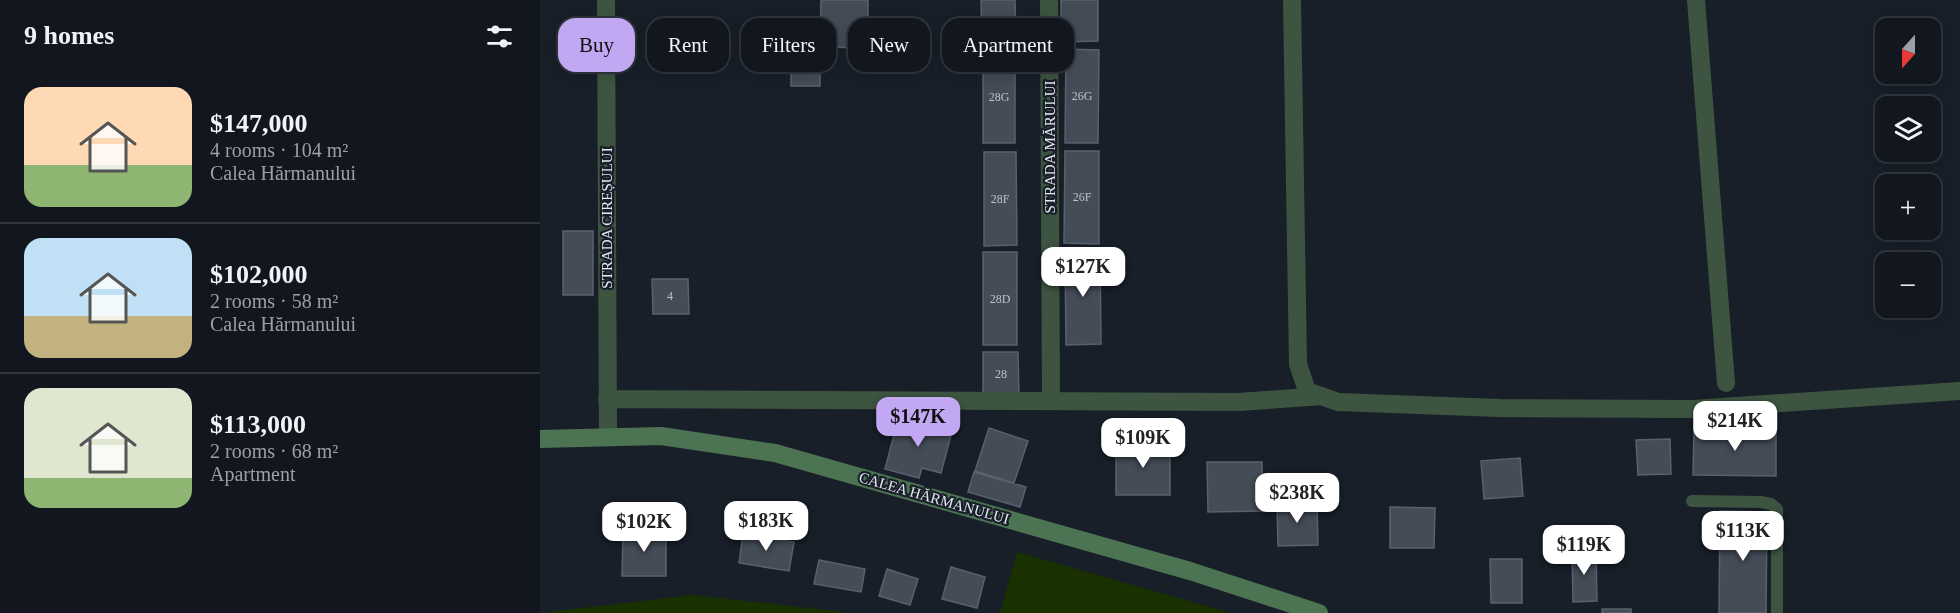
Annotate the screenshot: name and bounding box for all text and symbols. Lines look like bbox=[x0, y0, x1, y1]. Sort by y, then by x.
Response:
chip: Buy bbox=[558, 18, 635, 72]
chip: Rent bbox=[647, 18, 729, 72]
chip: Filters bbox=[741, 18, 836, 72]
chip: New bbox=[848, 18, 930, 72]
chip: Apartment bbox=[942, 18, 1074, 72]
north arrow bbox=[1875, 18, 1941, 84]
map controls bbox=[1875, 18, 1941, 318]
icon: filters bbox=[483, 20, 516, 53]
text: 9 homes bbox=[24, 21, 114, 50]
street label: STRADA MĂRULUI bbox=[1042, 81, 1058, 213]
house number: 26G bbox=[1072, 89, 1093, 103]
house number: 28G bbox=[989, 90, 1010, 104]
button: layers bbox=[1875, 96, 1941, 162]
text: $147,000 bbox=[210, 109, 308, 138]
icon: home bbox=[72, 111, 144, 183]
text: 4 rooms · 104 m² bbox=[210, 139, 348, 161]
street label: STRADA CIREȘULUI bbox=[599, 147, 616, 289]
text: Calea Hărmanului bbox=[210, 162, 356, 184]
button: + bbox=[1875, 174, 1941, 240]
house number: 26F bbox=[1073, 190, 1092, 204]
house number: 28F bbox=[991, 192, 1010, 206]
pin: $127K bbox=[1041, 247, 1125, 298]
button: − bbox=[1875, 252, 1941, 318]
text: $127K bbox=[1055, 255, 1111, 277]
text: $102,000 bbox=[210, 260, 308, 289]
icon: home bbox=[72, 262, 144, 334]
house number: 4 bbox=[667, 289, 673, 303]
text: 2 rooms · 58 m² bbox=[210, 290, 338, 312]
house number: 28D bbox=[990, 292, 1011, 306]
text: Calea Hărmanului bbox=[210, 313, 356, 335]
house number: 28 bbox=[995, 367, 1007, 381]
pin: $147K bbox=[876, 397, 960, 448]
pin: $214K bbox=[1693, 401, 1777, 452]
text: $147K bbox=[890, 405, 946, 427]
text: $214K bbox=[1707, 409, 1763, 431]
text: $113,000 bbox=[210, 410, 306, 439]
icon: home bbox=[72, 412, 144, 484]
pin: $109K bbox=[1101, 418, 1185, 469]
text: $109K bbox=[1115, 426, 1171, 448]
text: 2 rooms · 68 m² bbox=[210, 440, 338, 462]
text: Apartment bbox=[210, 463, 296, 485]
street label: CALEA HĂRMANULUI bbox=[857, 469, 1011, 527]
pin: $238K bbox=[1255, 473, 1339, 524]
text: $238K bbox=[1269, 481, 1325, 503]
pin: $183K bbox=[724, 501, 808, 552]
pin: $102K bbox=[602, 502, 686, 553]
text: $183K bbox=[738, 509, 794, 531]
text: $102K bbox=[616, 510, 672, 532]
pin: $113K bbox=[1701, 511, 1785, 562]
text: $113K bbox=[1716, 519, 1770, 541]
pin: $119K bbox=[1542, 525, 1626, 576]
text: $119K bbox=[1557, 533, 1611, 555]

